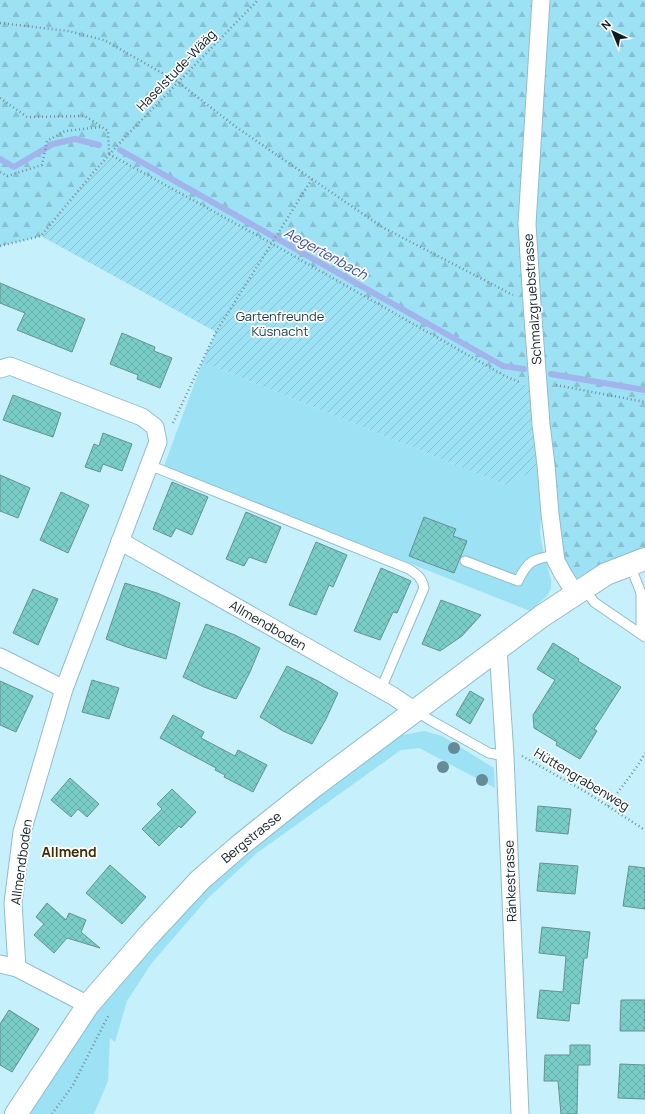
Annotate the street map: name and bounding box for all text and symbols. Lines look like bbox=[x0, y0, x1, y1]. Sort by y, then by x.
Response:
north arrow bbox=[593, 12, 633, 52]
text: N bbox=[598, 16, 614, 33]
street label: Haselstude-Wääg bbox=[132, 25, 220, 115]
water label: Aegertenbach bbox=[281, 222, 372, 284]
street label: Schmalzgruebstrasse bbox=[518, 232, 546, 365]
park label: Gartenfreunde Küsnacht bbox=[236, 307, 325, 340]
street label: Allmendboden bbox=[226, 596, 310, 654]
street label: Hüttengrabenweg bbox=[531, 743, 633, 815]
street label: Bergstrasse bbox=[217, 807, 285, 867]
street label: Allmendboden bbox=[6, 818, 36, 906]
street label: Ränkestrasse bbox=[500, 839, 520, 922]
district label: Allmend bbox=[41, 842, 97, 861]

